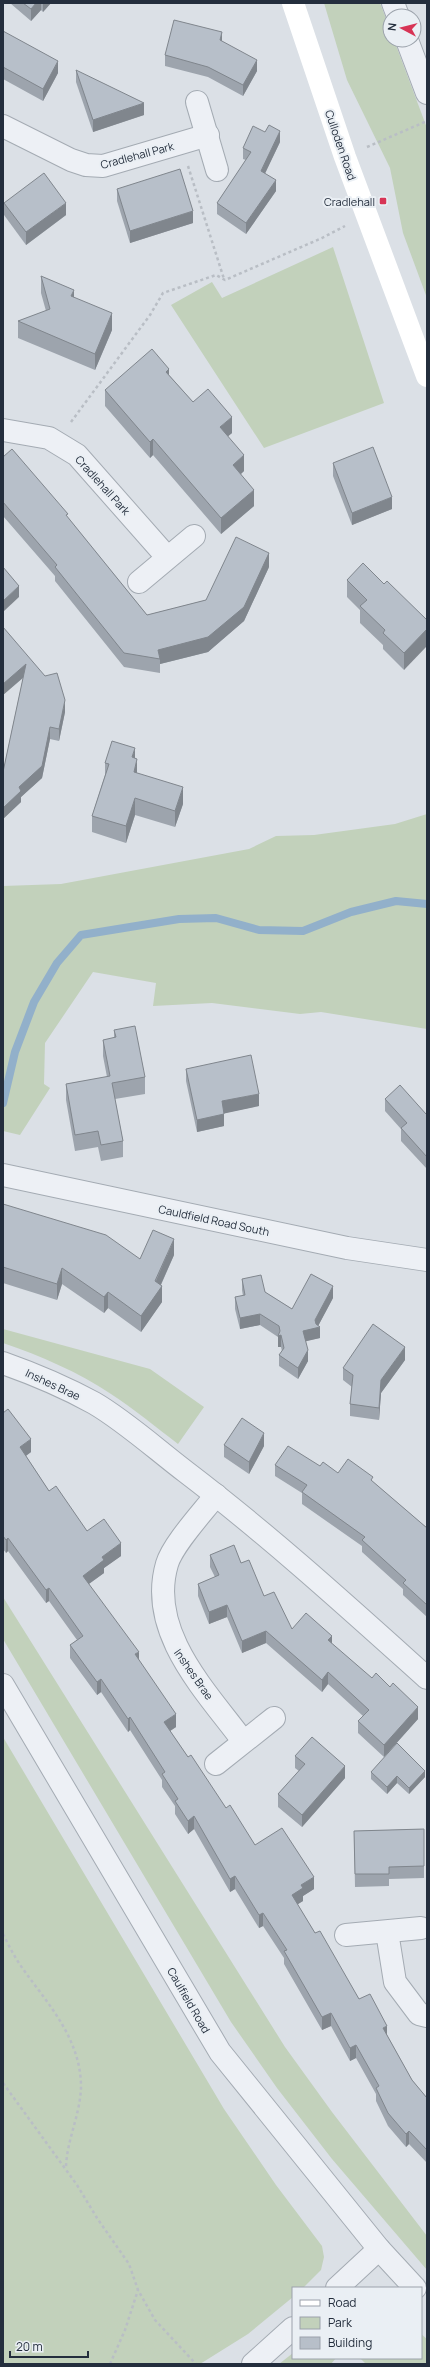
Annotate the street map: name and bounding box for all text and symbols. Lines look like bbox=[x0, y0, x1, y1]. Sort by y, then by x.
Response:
north arrow bbox=[382, 8, 422, 48]
text: N bbox=[384, 22, 400, 32]
street label: Culloden Road bbox=[322, 108, 360, 182]
street label: Cradlehall Park bbox=[99, 138, 176, 172]
place label: Cradlehall bbox=[324, 194, 375, 209]
marker: Cradlehall bbox=[378, 196, 388, 206]
street label: Cradlehall Park bbox=[72, 452, 134, 518]
street label: Cauldfield Road South bbox=[157, 1201, 271, 1239]
street label: Inshes Brae bbox=[23, 1365, 83, 1403]
street label: Inshes Brae bbox=[171, 1646, 217, 1703]
street label: Caulfield Road bbox=[164, 1964, 214, 2036]
legend bbox=[292, 2287, 422, 2359]
text: Road bbox=[328, 2294, 356, 2311]
text: Park bbox=[328, 2314, 353, 2331]
scale bar bbox=[10, 2333, 88, 2359]
text: Building bbox=[328, 2334, 372, 2351]
text: 20 m bbox=[16, 2338, 43, 2355]

